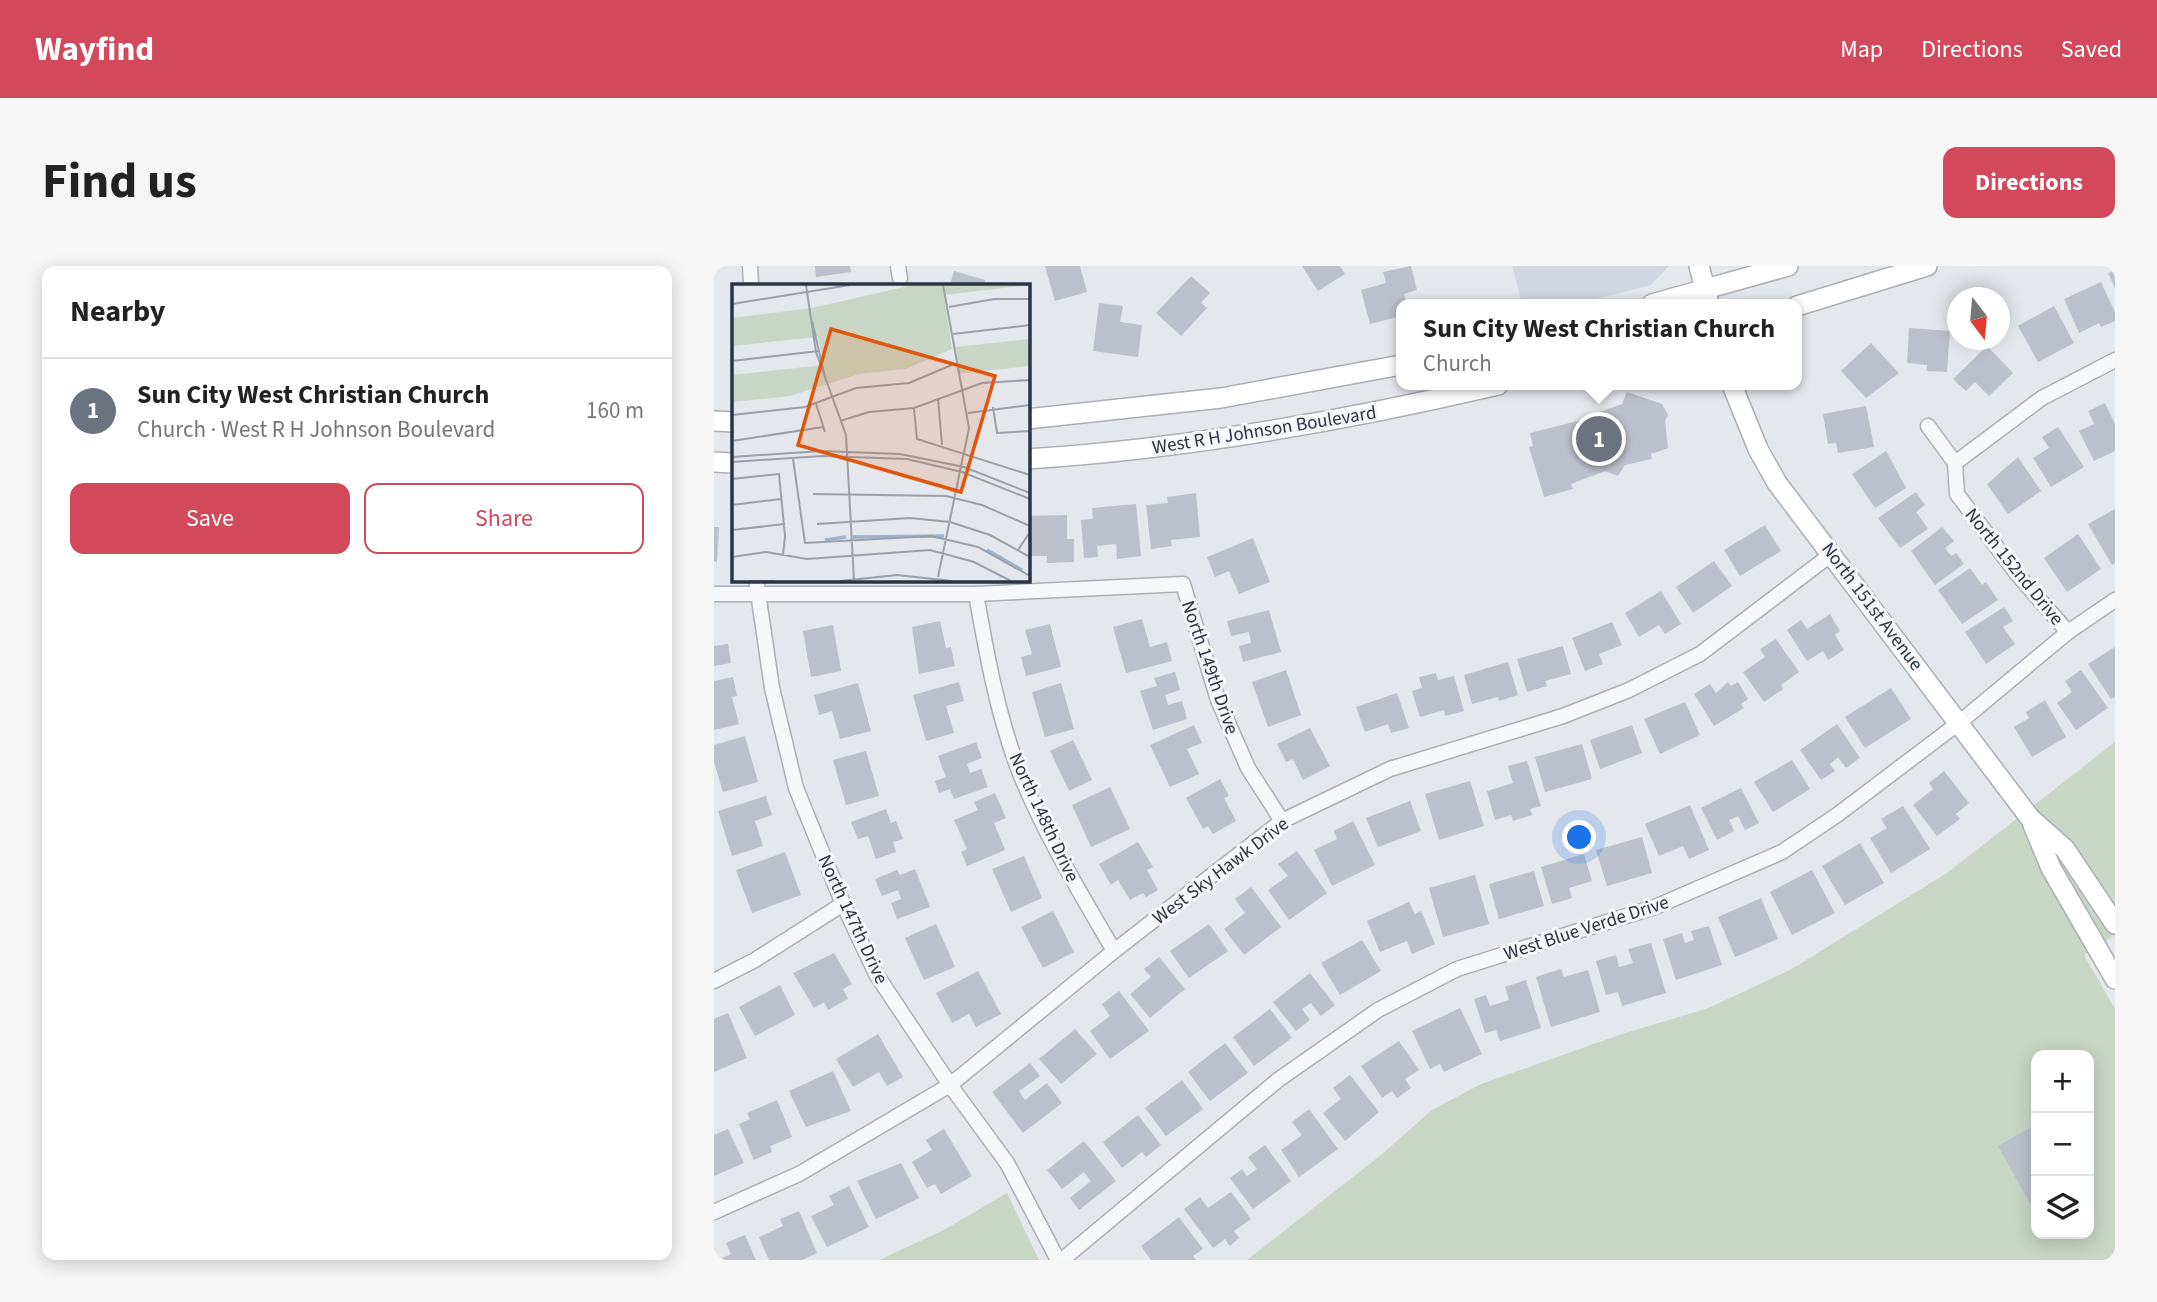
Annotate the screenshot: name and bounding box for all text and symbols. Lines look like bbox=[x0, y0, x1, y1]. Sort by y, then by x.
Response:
text: Wayfind bbox=[35, 26, 154, 73]
text: Map bbox=[1840, 32, 1883, 67]
text: Directions bbox=[1921, 32, 2023, 67]
text: Saved bbox=[2061, 32, 2122, 67]
text: Find us bbox=[42, 147, 197, 217]
button: Directions bbox=[1943, 147, 2115, 218]
inset map bbox=[732, 284, 1029, 581]
north arrow bbox=[1947, 287, 2010, 350]
text: Nearby bbox=[70, 290, 165, 333]
popup bbox=[1396, 299, 1802, 390]
text: Sun City West Christian Church bbox=[1423, 310, 1775, 347]
text: Church bbox=[1423, 347, 1492, 380]
text: Sun City West Christian Church bbox=[137, 376, 489, 413]
text: 1 bbox=[87, 394, 99, 427]
text: 160 m bbox=[586, 394, 644, 427]
street label: West R H Johnson Boulevard bbox=[1150, 399, 1378, 462]
text: Church · West R H Johnson Boulevard bbox=[137, 413, 495, 446]
pin: 1 bbox=[1576, 413, 1622, 465]
button: Save bbox=[70, 483, 350, 554]
button: Share bbox=[364, 483, 644, 554]
street label: North 152nd Drive bbox=[1958, 502, 2070, 631]
street label: North 151st Avenue bbox=[1815, 537, 1929, 677]
street label: North 149th Drive bbox=[1174, 597, 1245, 738]
street label: North 148th Drive bbox=[1002, 749, 1085, 887]
street label: West Sky Hawk Drive bbox=[1147, 811, 1295, 931]
your location bbox=[1562, 820, 1596, 854]
street label: North 147th Drive bbox=[811, 851, 894, 989]
street label: West Blue Verde Drive bbox=[1500, 889, 1672, 968]
map controls bbox=[2031, 1050, 2094, 1239]
button: + bbox=[2031, 1050, 2094, 1113]
button: − bbox=[2031, 1113, 2094, 1176]
button: layers bbox=[2031, 1176, 2094, 1239]

